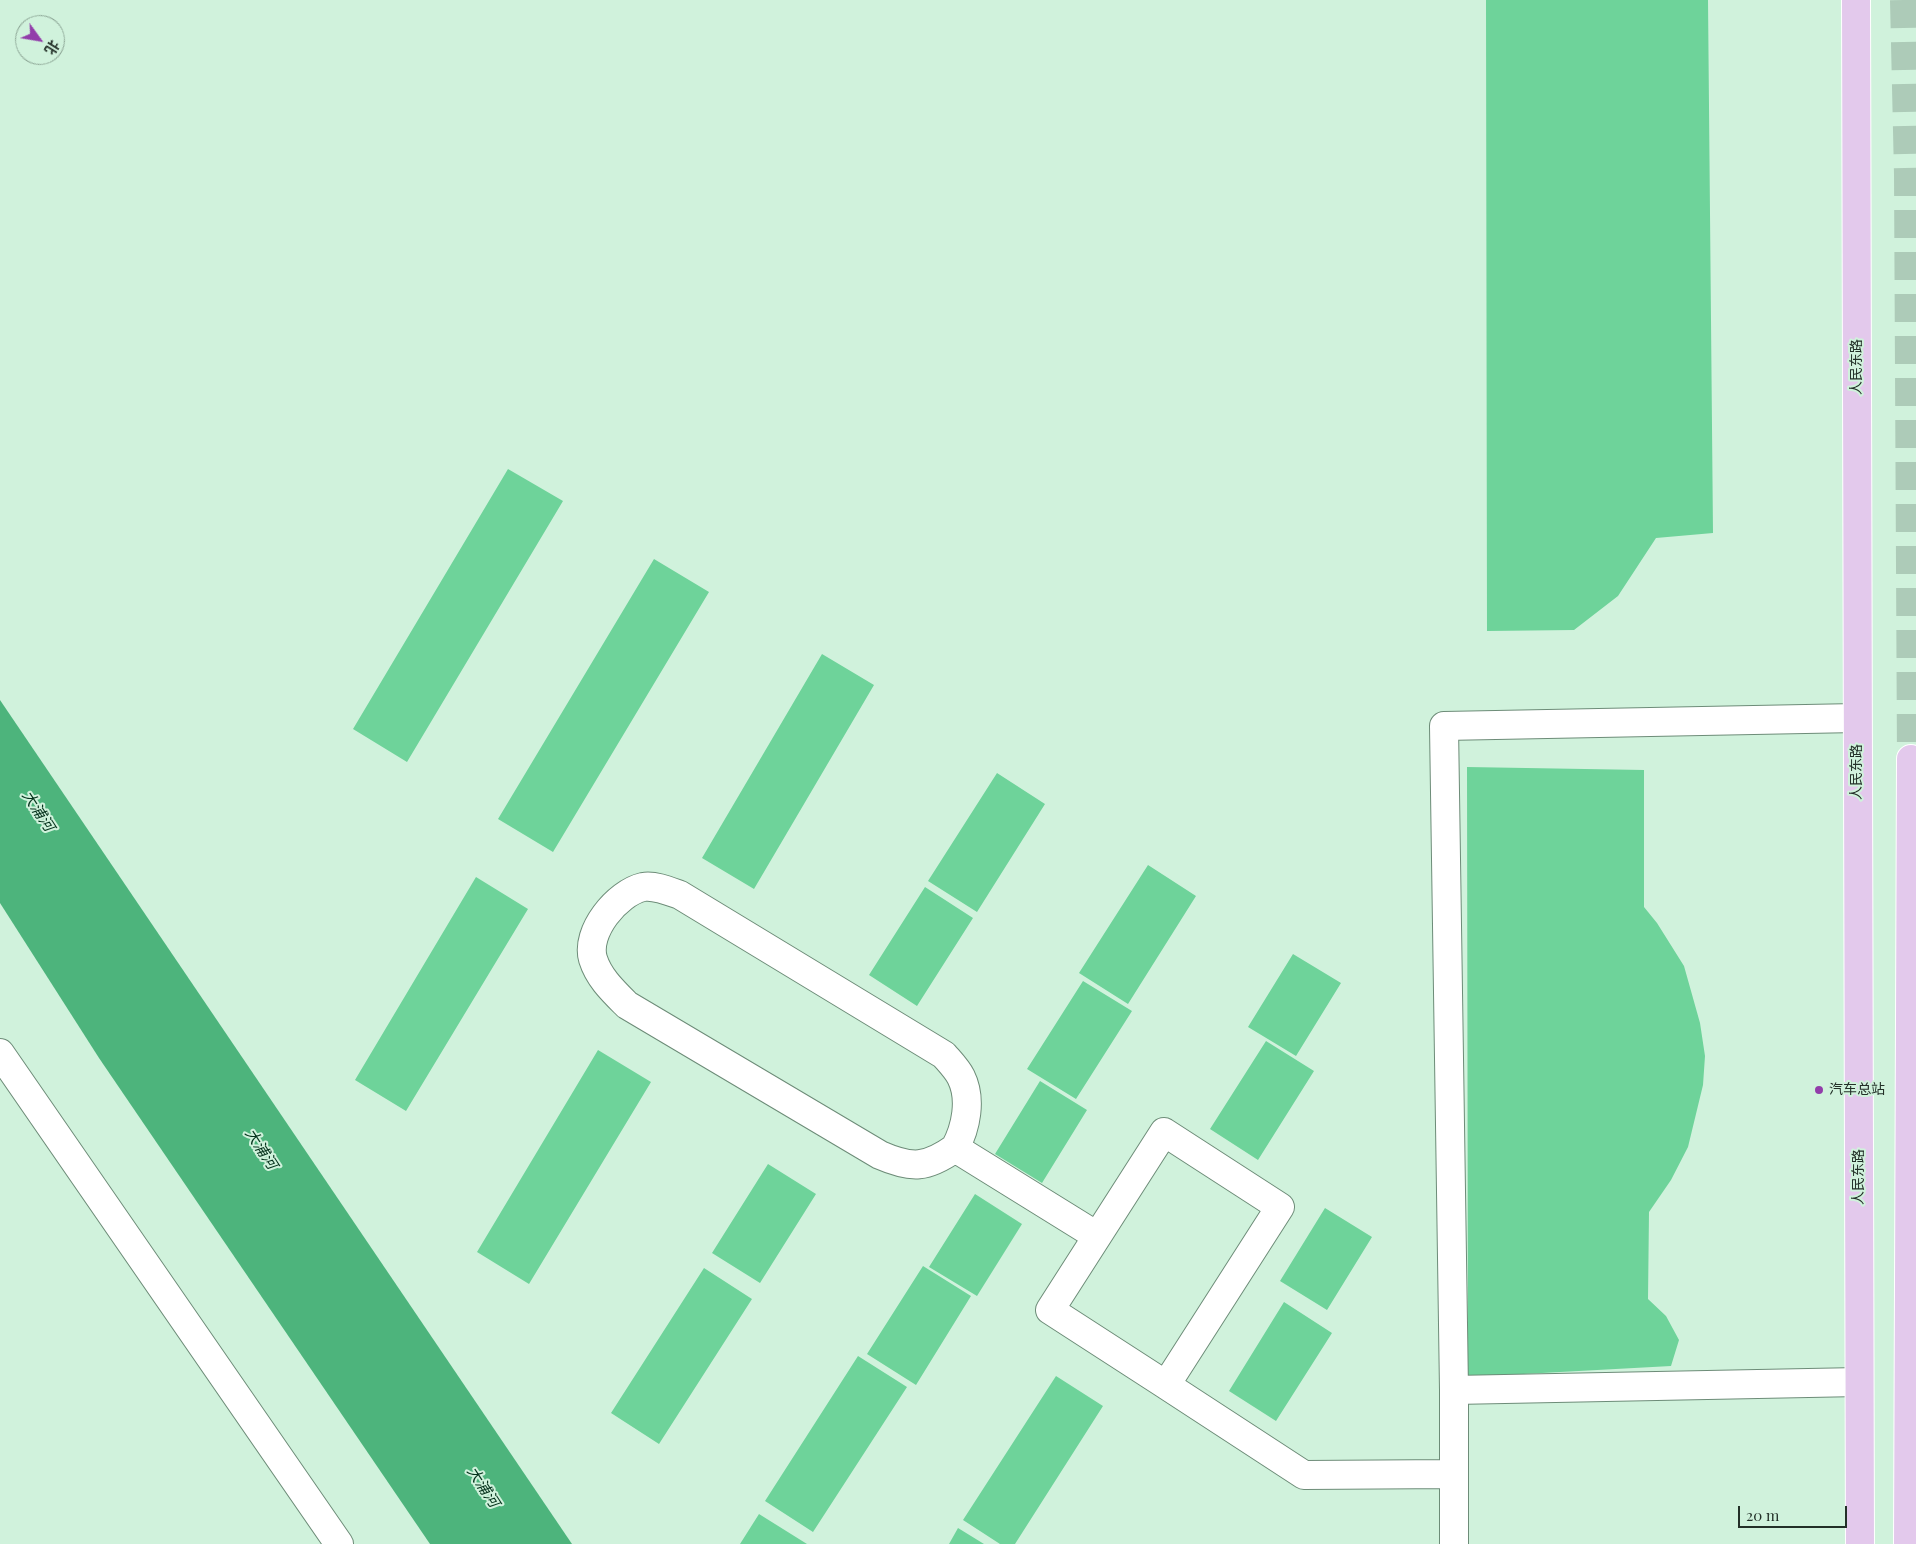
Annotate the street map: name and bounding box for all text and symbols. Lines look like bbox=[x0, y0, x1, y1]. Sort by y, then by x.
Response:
north arrow bbox=[15, 15, 65, 65]
text: 北 bbox=[41, 37, 64, 59]
street label: 人民东路 bbox=[1849, 339, 1865, 395]
street label: 人民东路 bbox=[1849, 744, 1865, 800]
water label: 大浦河 bbox=[18, 787, 58, 835]
place label: 汽车总站 bbox=[1829, 1082, 1885, 1098]
marker: 汽车总站 bbox=[1813, 1084, 1825, 1096]
water label: 大浦河 bbox=[241, 1125, 281, 1173]
street label: 人民东路 bbox=[1851, 1149, 1867, 1205]
water label: 大浦河 bbox=[463, 1463, 503, 1511]
scale bar bbox=[1741, 1496, 1850, 1528]
text: 20 m bbox=[1746, 1505, 1779, 1525]

